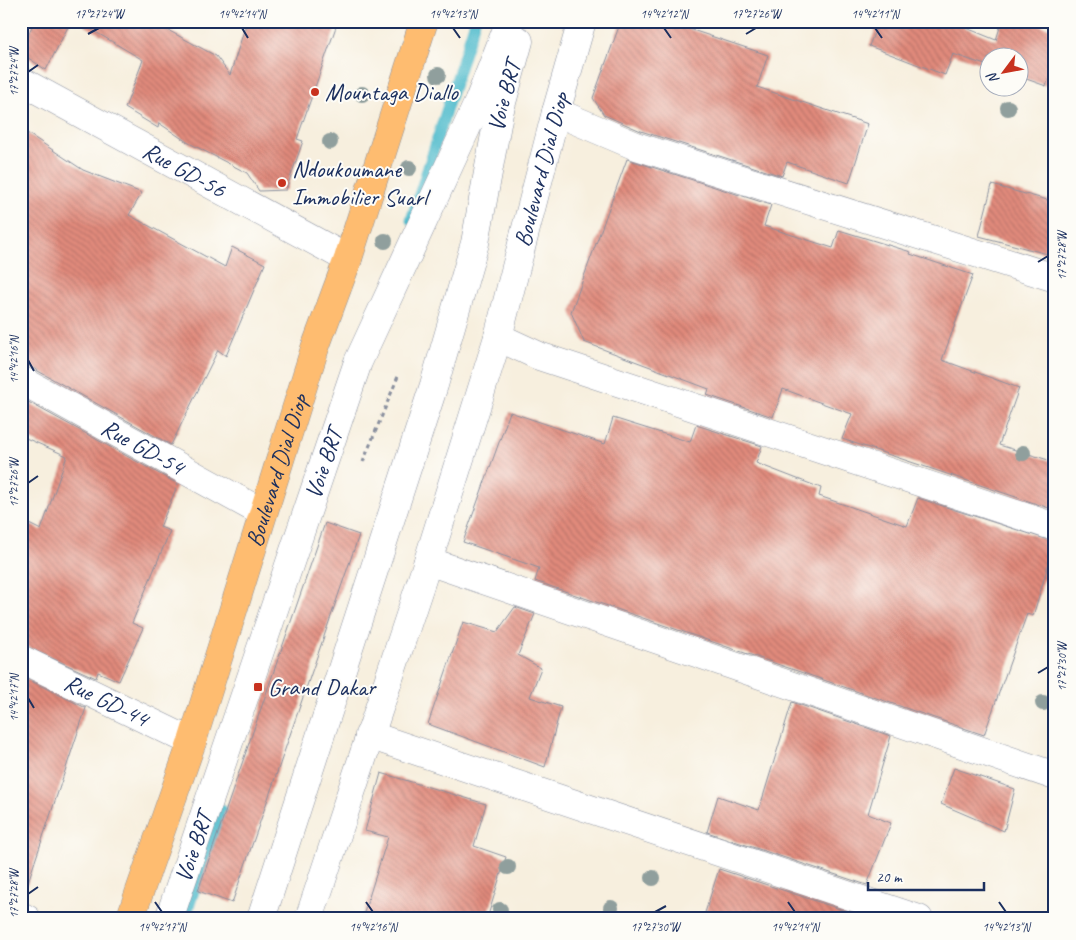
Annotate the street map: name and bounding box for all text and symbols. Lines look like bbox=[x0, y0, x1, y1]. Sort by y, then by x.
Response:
text: 17°27'24"W bbox=[75, 6, 126, 22]
text: 14°42'14"N bbox=[218, 6, 267, 22]
text: 14°42'13"N bbox=[429, 6, 478, 22]
text: 14°42'12"N bbox=[640, 6, 689, 22]
text: 17°27'26"W bbox=[732, 6, 783, 22]
text: 14°42'11"N bbox=[851, 6, 900, 22]
text: 17°27'24"W bbox=[6, 45, 22, 96]
north arrow bbox=[978, 48, 1028, 98]
street label: Voie BRT bbox=[481, 52, 529, 134]
text: N bbox=[983, 68, 1003, 87]
place label: Mountaga Diallo bbox=[325, 77, 459, 107]
marker: Mountaga Diallo bbox=[309, 86, 321, 98]
street label: Boulevard Dial Diop bbox=[507, 87, 576, 250]
street label: Rue GD-56 bbox=[138, 135, 232, 205]
place label: Ndoukoumane Immobilier Suarl bbox=[292, 154, 431, 212]
marker: Ndoukoumane Immobilier Suarl bbox=[276, 177, 288, 189]
text: 17°27'28"W bbox=[1054, 229, 1070, 280]
text: 14°42'16"N bbox=[6, 335, 22, 384]
street label: Boulevard Dial Diop bbox=[239, 389, 315, 550]
street label: Rue GD-54 bbox=[96, 412, 191, 483]
street label: Voie BRT bbox=[298, 420, 351, 502]
text: 17°27'26"W bbox=[6, 456, 22, 507]
text: 17°27'30"W bbox=[1054, 640, 1070, 691]
street label: Rue GD-44 bbox=[59, 667, 155, 735]
place label: Grand Dakar bbox=[268, 672, 378, 702]
text: 14°42'17"N bbox=[6, 673, 22, 722]
marker: Grand Dakar bbox=[252, 681, 264, 693]
street label: Voie BRT bbox=[168, 803, 221, 886]
scale bar bbox=[868, 860, 985, 892]
text: 17°27'28"W bbox=[6, 867, 22, 918]
text: 20 m bbox=[876, 868, 903, 887]
text: 14°42'17"N bbox=[138, 919, 187, 935]
text: 14°42'16"N bbox=[349, 919, 398, 935]
text: 17°27'30"W bbox=[631, 919, 682, 935]
text: 14°42'14"N bbox=[771, 919, 820, 935]
text: 14°42'13"N bbox=[982, 919, 1031, 935]

